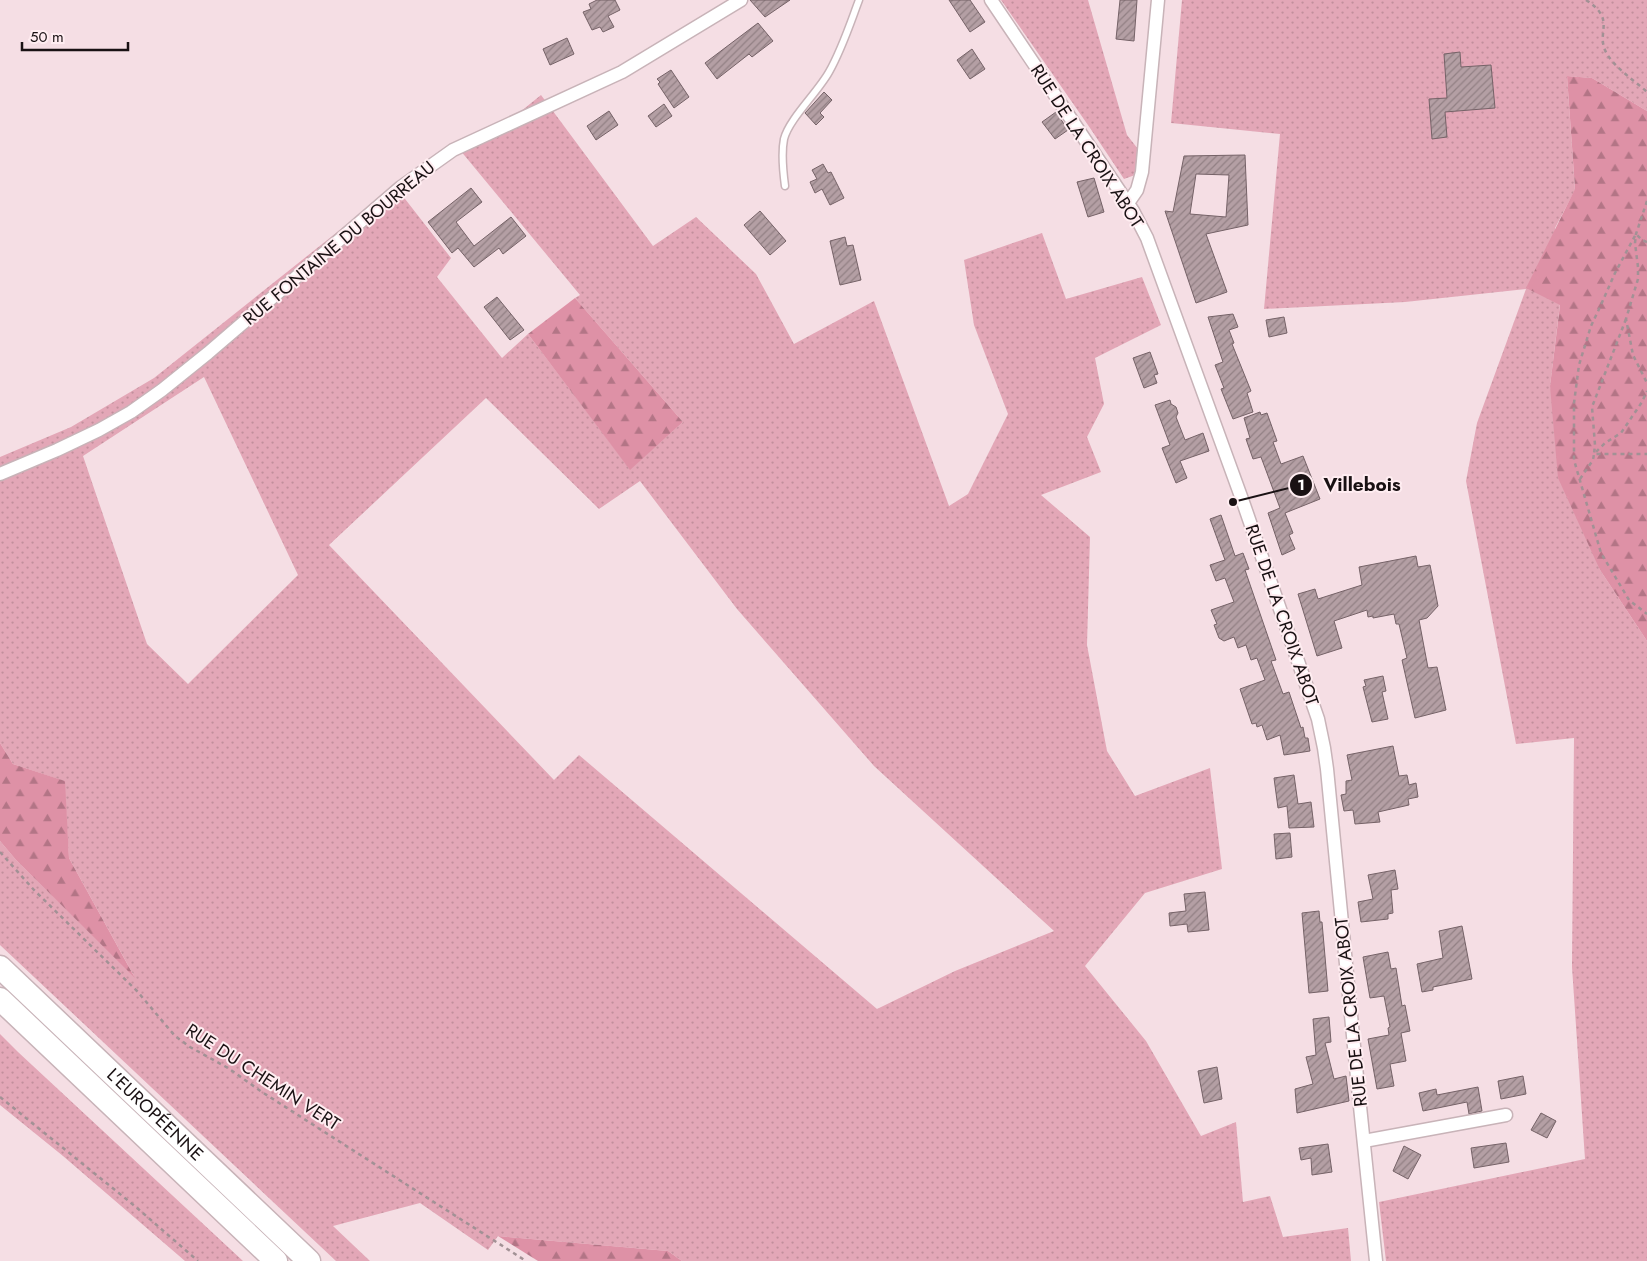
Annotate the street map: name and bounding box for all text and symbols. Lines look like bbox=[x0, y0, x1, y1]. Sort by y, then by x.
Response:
scale bar bbox=[22, 20, 129, 52]
text: 50 m bbox=[30, 26, 64, 48]
street label: RUE DE LA CROIX ABOT bbox=[1024, 59, 1150, 233]
street label: RUE FONTAINE DU BOURREAU bbox=[237, 155, 441, 331]
callout: Villebois bbox=[1288, 468, 1411, 502]
text: Villebois bbox=[1322, 471, 1401, 498]
text: 1 bbox=[1297, 474, 1305, 496]
street label: RUE DE LA CROIX ABOT bbox=[1239, 521, 1326, 710]
street label: RUE DE LA CROIX ABOT bbox=[1328, 915, 1374, 1108]
street label: RUE DU CHEMIN VERT bbox=[181, 1017, 346, 1137]
street label: L'EUROPÉENNE bbox=[101, 1062, 209, 1167]

